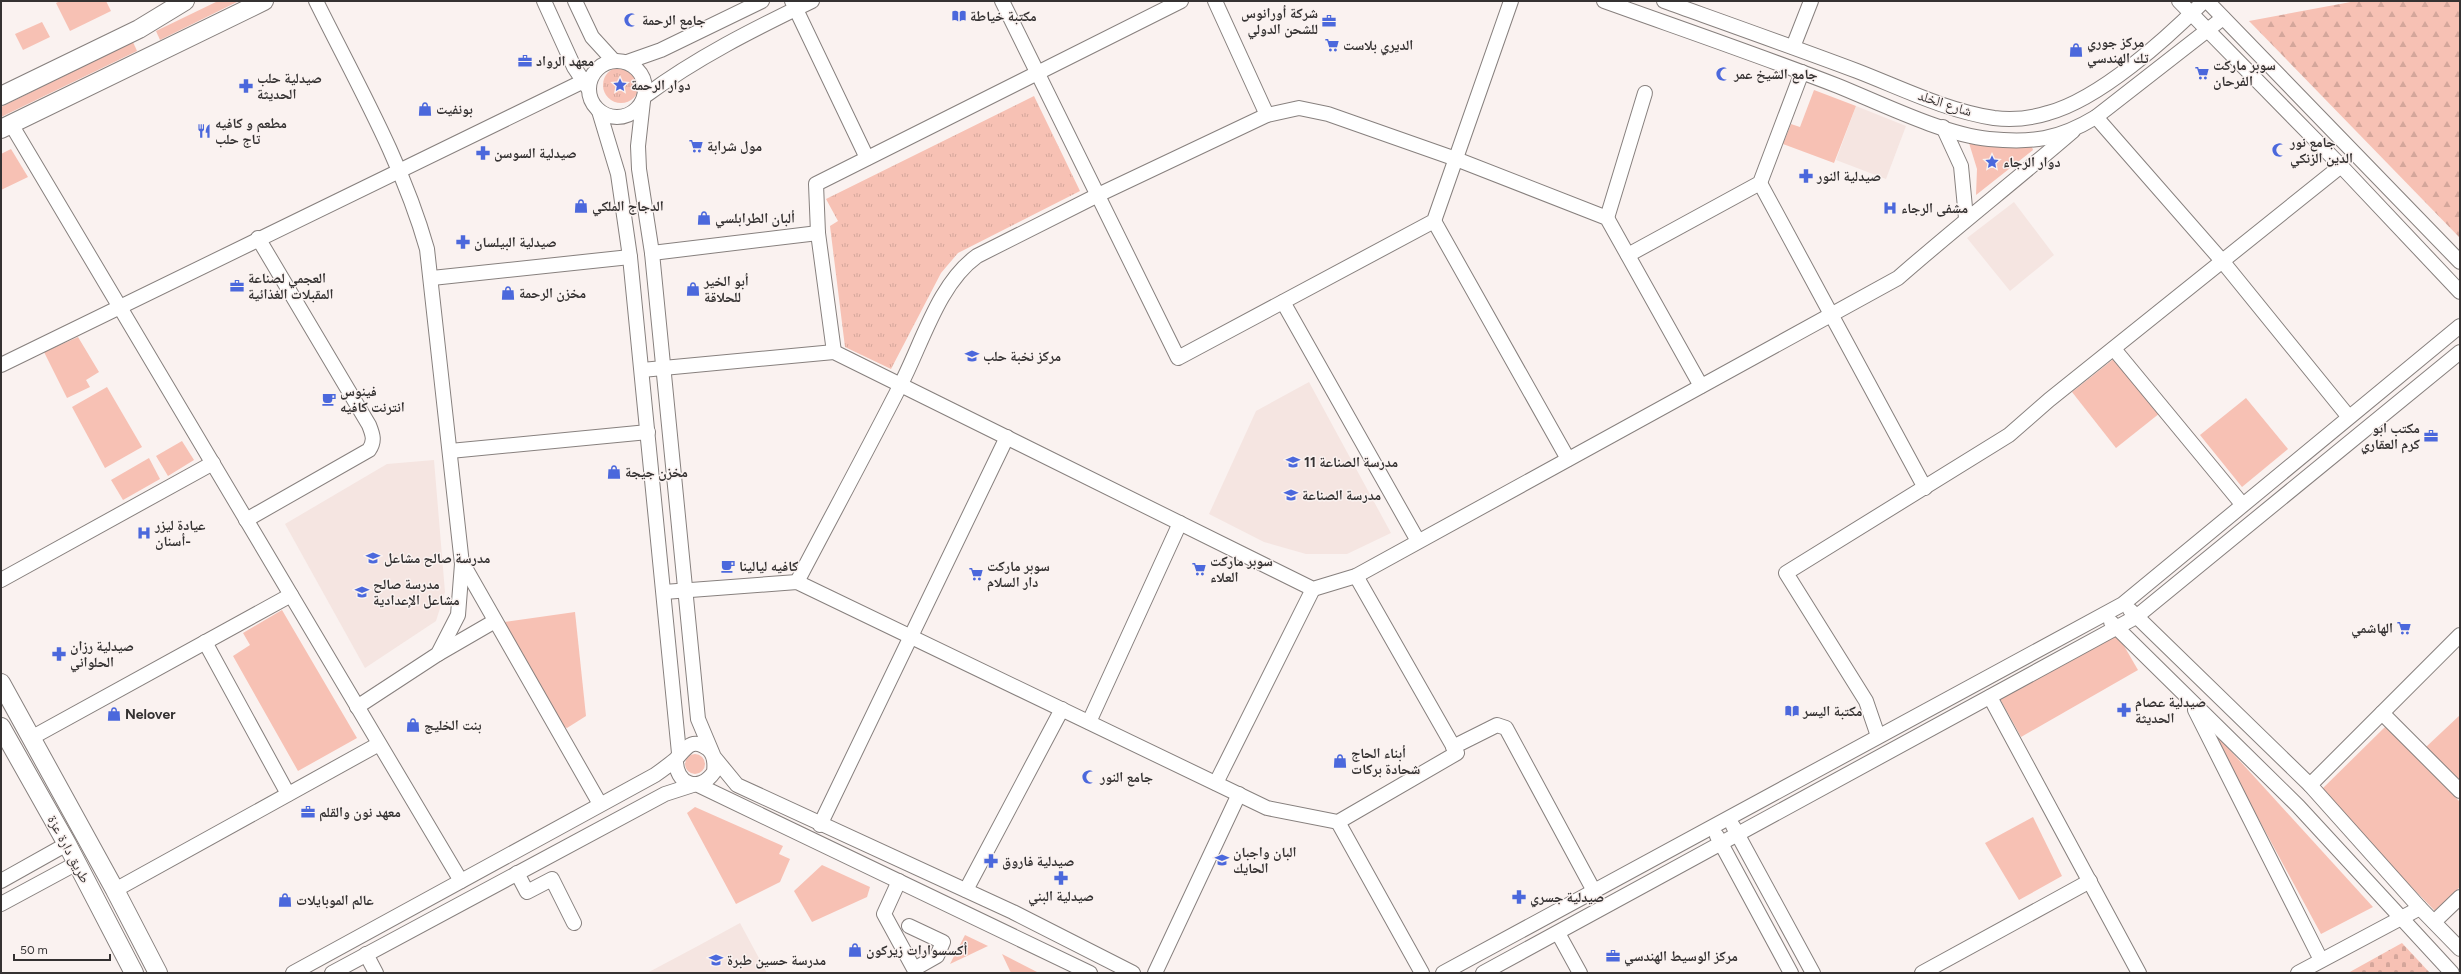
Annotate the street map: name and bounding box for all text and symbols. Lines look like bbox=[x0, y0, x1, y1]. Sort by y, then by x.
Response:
place label: شركة أورانوس للشحن الدولي bbox=[1241, 5, 1318, 40]
library icon: مكتبة خياطة bbox=[951, 8, 967, 24]
place label: مكتبة خياطة bbox=[970, 8, 1037, 25]
mosque icon: جامع الرحمة bbox=[623, 12, 639, 28]
place label: جامع الرحمة bbox=[642, 12, 706, 30]
office icon: شركة أورانوس للشحن الدولي bbox=[1321, 13, 1337, 29]
place label: مركز جوري تك الهندسي bbox=[2087, 34, 2149, 69]
supermarket icon: الديري بلاست bbox=[1324, 37, 1340, 53]
place label: الديري بلاست bbox=[1343, 37, 1413, 56]
shop icon: مركز جوري تك الهندسي bbox=[2068, 42, 2084, 58]
office icon: معهد الرواد bbox=[517, 53, 533, 69]
place label: معهد الرواد bbox=[536, 53, 594, 70]
place label: سوبر ماركت الفرحان bbox=[2213, 57, 2276, 90]
supermarket icon: سوبر ماركت الفرحان bbox=[2194, 65, 2210, 81]
mosque icon: جامع الشيخ عمر bbox=[1715, 66, 1731, 82]
place label: جامع الشيخ عمر bbox=[1733, 66, 1818, 84]
place label: صيدلية حلب الحديثة bbox=[257, 70, 322, 103]
place icon: دوار الرحمة bbox=[612, 77, 628, 93]
place label: دوار الرحمة bbox=[631, 77, 691, 94]
pharmacy icon: صيدلية حلب الحديثة bbox=[238, 78, 254, 94]
street label: شارع الخلد bbox=[1915, 87, 1974, 121]
shop icon: بونفيت bbox=[417, 101, 433, 117]
place label: بونفيت bbox=[436, 101, 473, 118]
place label: مطعم و كافيه تاج حلب bbox=[215, 115, 287, 148]
restaurant icon: مطعم و كافيه تاج حلب bbox=[196, 123, 212, 139]
place label: جامع نور الدين الزنكي bbox=[2289, 134, 2353, 169]
supermarket icon: مول شرابة bbox=[688, 138, 704, 154]
place label: مول شرابة bbox=[707, 138, 762, 155]
mosque icon: جامع نور الدين الزنكي bbox=[2271, 142, 2287, 158]
pharmacy icon: صيدلية السوسن bbox=[475, 145, 491, 161]
place label: صيدلية السوسن bbox=[494, 145, 577, 162]
place icon: دوار الرجاء bbox=[1984, 154, 2000, 170]
place label: دوار الرجاء bbox=[2003, 154, 2061, 171]
pharmacy icon: صيدلية النور bbox=[1798, 168, 1814, 184]
place label: صيدلية النور bbox=[1816, 168, 1881, 185]
shop icon: الدجاج الملكي bbox=[573, 198, 589, 214]
place label: الدجاج الملكي bbox=[592, 198, 664, 217]
hospital icon: مشفى الرجاء bbox=[1882, 200, 1898, 216]
place label: مشفى الرجاء bbox=[1901, 200, 1968, 217]
shop icon: ألبان الطرابلسي bbox=[696, 210, 712, 226]
place label: ألبان الطرابلسي bbox=[715, 210, 795, 229]
pharmacy icon: صيدلية البيلسان bbox=[455, 234, 471, 250]
place label: صيدلية البيلسان bbox=[474, 234, 557, 251]
place label: العجمي لصناعة المقبلات الغذائية bbox=[248, 270, 334, 303]
place label: أبو الخير للحلاقة bbox=[703, 273, 749, 306]
office icon: العجمي لصناعة المقبلات الغذائية bbox=[229, 278, 245, 294]
shop icon: أبو الخير للحلاقة bbox=[685, 281, 701, 297]
shop icon: مخزن الرحمة bbox=[500, 285, 516, 301]
place label: مخزن الرحمة bbox=[519, 285, 586, 302]
school or university icon: مركز نخبة حلب bbox=[964, 348, 980, 364]
place label: مركز نخبة حلب bbox=[983, 348, 1061, 365]
place label: فينوس انترنت كافيه bbox=[340, 383, 405, 416]
cafe icon: فينوس انترنت كافيه bbox=[321, 391, 337, 407]
place label: مكتب ابو كرم العقاري bbox=[2361, 420, 2420, 455]
office icon: مكتب ابو كرم العقاري bbox=[2423, 428, 2439, 444]
school or university icon: مدرسة الصناعة 11 bbox=[1285, 454, 1301, 470]
place label: مدرسة الصناعة 11 bbox=[1304, 454, 1398, 471]
shop icon: مخزن جيجة bbox=[606, 464, 622, 480]
place label: مخزن جيجة bbox=[625, 464, 688, 481]
school or university icon: مدرسة الصناعة bbox=[1283, 487, 1299, 503]
place label: مدرسة الصناعة bbox=[1302, 487, 1381, 504]
place label: عيادة ليزر أسنان- bbox=[154, 517, 206, 550]
hospital icon: عيادة ليزر أسنان- bbox=[136, 525, 152, 541]
school or university icon: مدرسة صالح مشاعل bbox=[365, 550, 381, 566]
place label: مدرسة صالح مشاعل bbox=[384, 550, 490, 567]
place label: سوبر ماركت العلاء bbox=[1210, 553, 1273, 586]
cafe icon: كافيه ليالينا bbox=[720, 558, 736, 574]
place label: كافيه ليالينا bbox=[739, 558, 798, 575]
place label: سوبر ماركت دار السلام bbox=[987, 558, 1050, 592]
supermarket icon: سوبر ماركت العلاء bbox=[1191, 561, 1207, 577]
supermarket icon: سوبر ماركت دار السلام bbox=[968, 566, 984, 582]
place label: مدرسة صالح مشاعل الإعدادية bbox=[373, 576, 460, 609]
school or university icon: مدرسة صالح مشاعل الإعدادية bbox=[354, 584, 370, 600]
place label: الهاشمي bbox=[2351, 620, 2393, 639]
supermarket icon: الهاشمي bbox=[2396, 620, 2412, 636]
place label: صيدلية رزان الحلواني bbox=[70, 638, 134, 673]
pharmacy icon: صيدلية رزان الحلواني bbox=[51, 646, 67, 662]
place label: صيدلية عصام الحديثة bbox=[2135, 694, 2206, 727]
pharmacy icon: صيدلية عصام الحديثة bbox=[2116, 702, 2132, 718]
library icon: مكتبة اليسر bbox=[1784, 703, 1800, 719]
place label: مكتبة اليسر bbox=[1802, 703, 1863, 720]
shop icon: Nelover bbox=[106, 706, 122, 722]
place label: Nelover bbox=[125, 706, 176, 723]
shop icon: بنت الخليج bbox=[405, 717, 421, 733]
place label: بنت الخليج bbox=[424, 717, 482, 734]
place label: أبناء الحاج شحادة بركات bbox=[1351, 745, 1420, 778]
shop icon: أبناء الحاج شحادة بركات bbox=[1332, 753, 1348, 769]
mosque icon: جامع النور bbox=[1081, 769, 1097, 785]
place label: جامع النور bbox=[1099, 769, 1153, 787]
office icon: معهد نون والقلم bbox=[300, 804, 316, 820]
place label: معهد نون والقلم bbox=[319, 804, 401, 822]
street label: طريق دارة عزة bbox=[43, 812, 94, 886]
place label: البان واجبان الحايك bbox=[1233, 844, 1297, 877]
school or university icon: البان واجبان الحايك bbox=[1214, 852, 1230, 868]
pharmacy icon: صيدلية فاروق bbox=[983, 853, 999, 869]
place label: صيدلية فاروق bbox=[1002, 853, 1074, 870]
pharmacy icon: صيدلية البني bbox=[1053, 870, 1069, 886]
place label: صيدلية البني bbox=[1028, 888, 1094, 907]
pharmacy icon: صيدلية جسري bbox=[1511, 889, 1527, 905]
place label: صيدلية جسري bbox=[1530, 889, 1604, 908]
shop icon: عالم الموبايلات bbox=[277, 892, 293, 908]
place label: عالم الموبايلات bbox=[296, 892, 374, 910]
scale bar bbox=[14, 936, 110, 962]
shop icon: أكسسوارات زيركون bbox=[847, 942, 863, 958]
place label: أكسسوارات زيركون bbox=[866, 942, 967, 959]
text: 50 m bbox=[20, 943, 48, 957]
office icon: مركز الوسيط الهندسي bbox=[1605, 948, 1621, 964]
place label: مركز الوسيط الهندسي bbox=[1624, 948, 1738, 967]
school or university icon: مدرسة حسين طبرة bbox=[708, 952, 724, 968]
place label: مدرسة حسين طبرة bbox=[727, 952, 826, 969]

